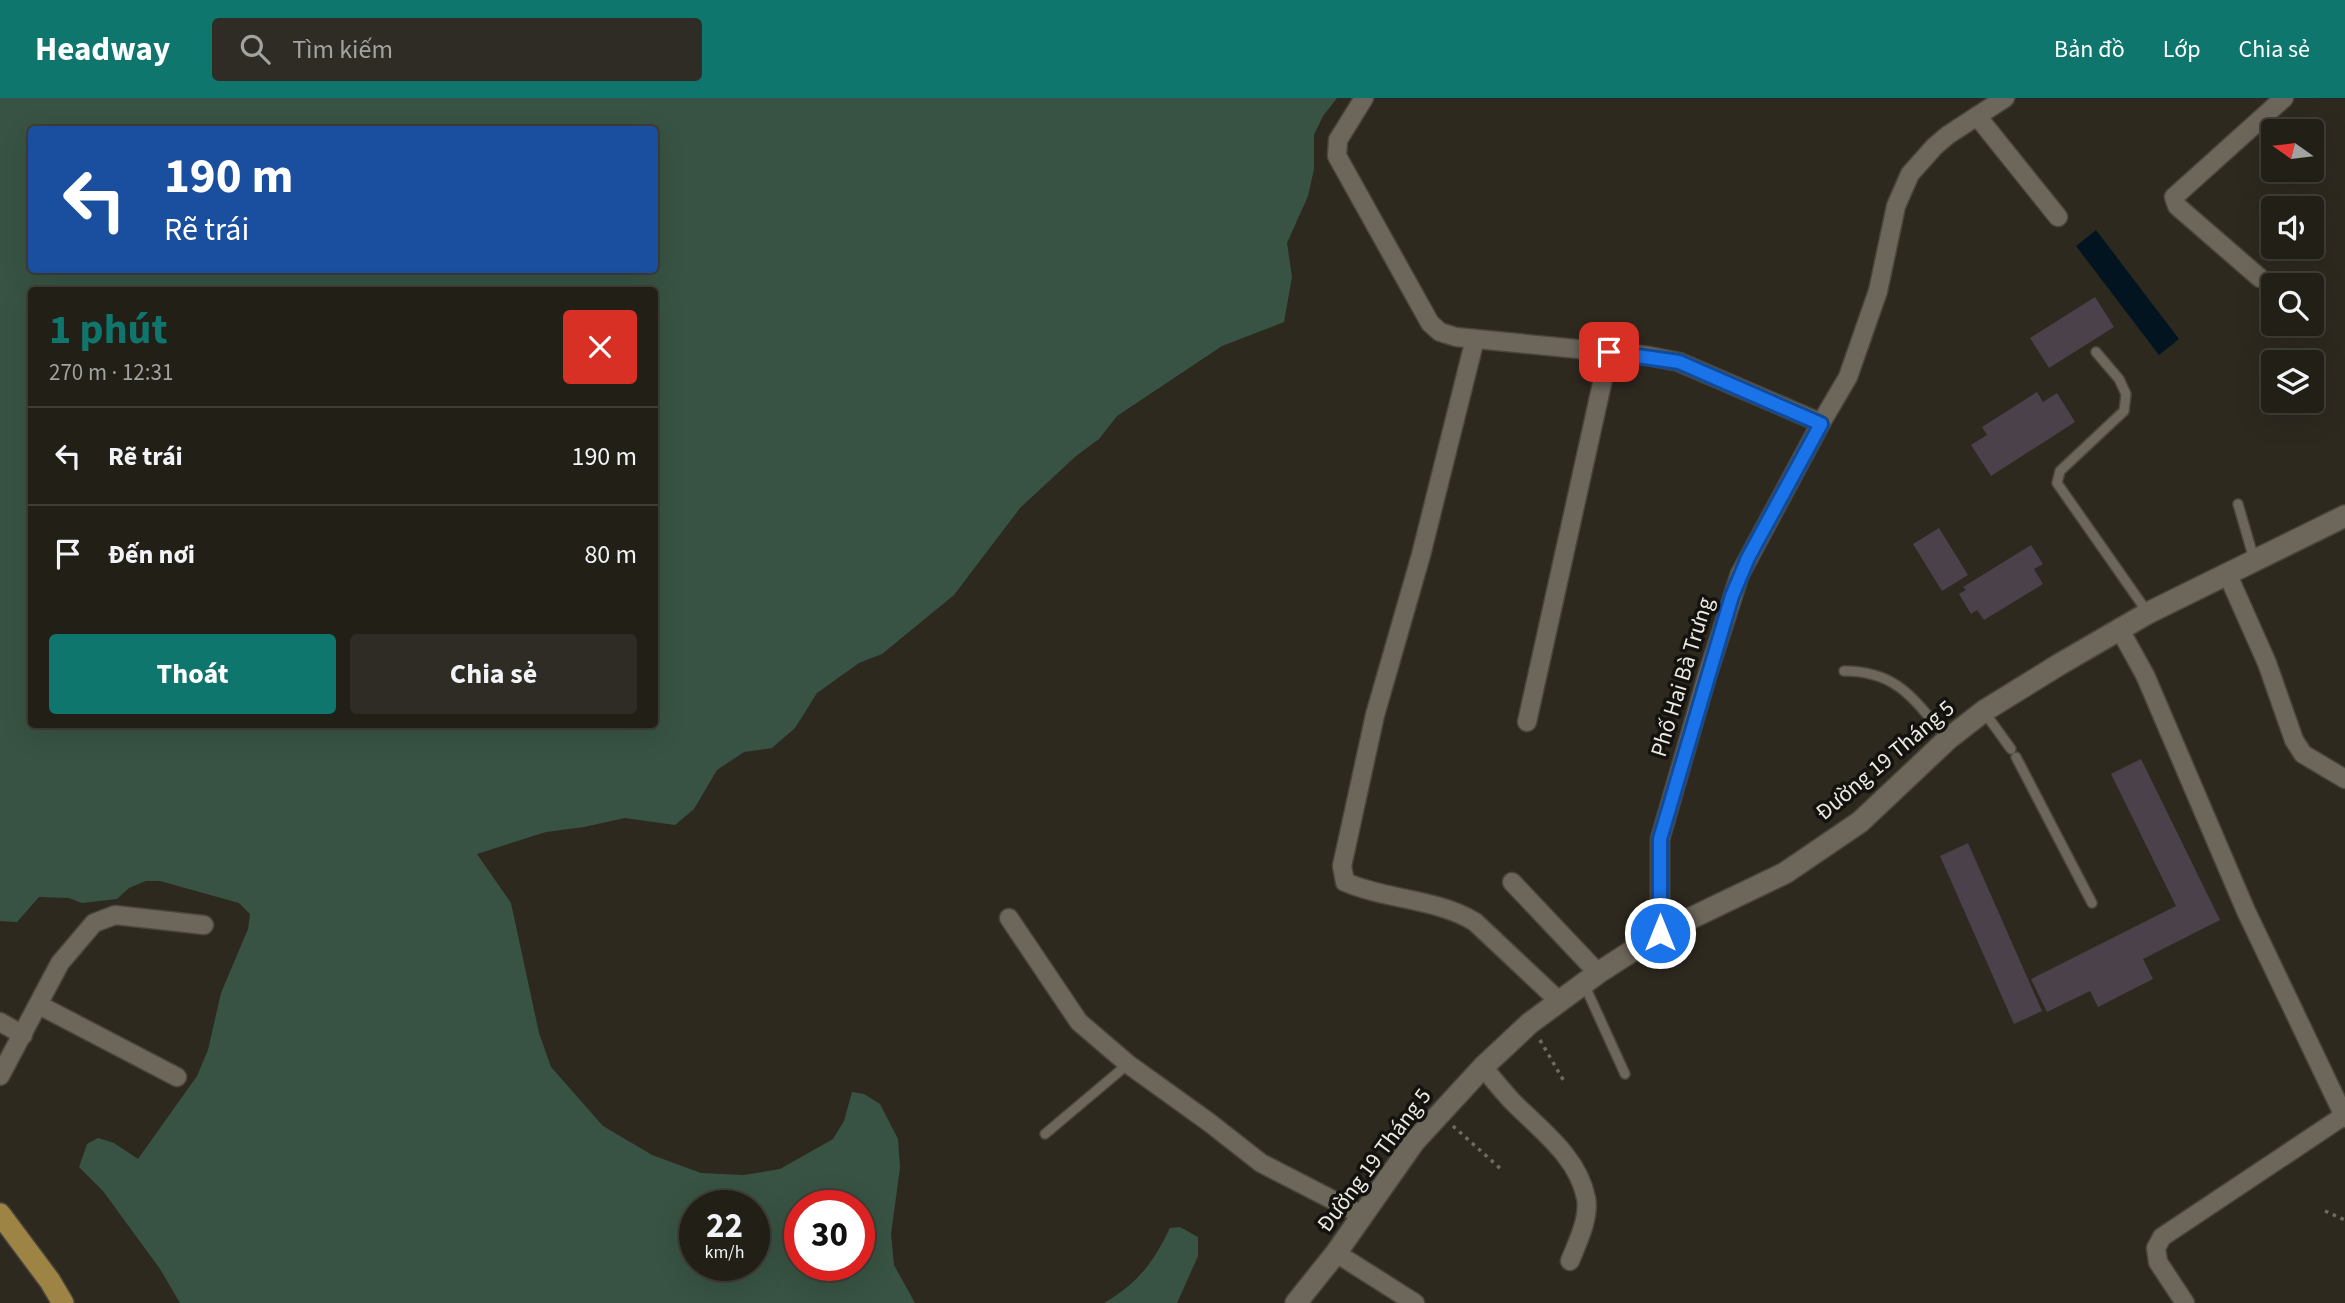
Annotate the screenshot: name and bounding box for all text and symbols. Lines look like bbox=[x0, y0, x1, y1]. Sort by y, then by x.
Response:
search box bbox=[212, 18, 702, 81]
text: Headway bbox=[35, 26, 170, 73]
icon: search bbox=[236, 30, 274, 68]
text: Tìm kiếm bbox=[292, 31, 393, 68]
text: Bản đồ bbox=[2054, 32, 2125, 67]
text: Lớp bbox=[2163, 32, 2200, 67]
text: Chia sẻ bbox=[2238, 32, 2310, 67]
north arrow bbox=[2261, 119, 2324, 182]
map controls bbox=[2261, 119, 2324, 413]
text: 190 m bbox=[164, 142, 293, 212]
icon: left bbox=[49, 154, 140, 245]
button: sound bbox=[2261, 196, 2324, 259]
text: Rẽ trái bbox=[164, 207, 249, 253]
button: search bbox=[2261, 273, 2324, 336]
text: 1 phút bbox=[49, 300, 168, 360]
button: close bbox=[563, 310, 637, 384]
pin bbox=[1579, 322, 1639, 382]
icon: arrive bbox=[1590, 333, 1628, 371]
button: layers bbox=[2261, 350, 2324, 413]
text: 270 m · 12:31 bbox=[49, 356, 173, 389]
icon: left bbox=[49, 437, 87, 475]
text: Rẽ trái bbox=[108, 438, 183, 475]
text: 190 m bbox=[571, 438, 637, 475]
icon: arrive bbox=[49, 535, 87, 573]
text: Đến nơi bbox=[108, 536, 195, 573]
text: 80 m bbox=[584, 536, 637, 573]
street label: Phố Hai Bà Trưng bbox=[1642, 593, 1722, 761]
button: Thoát bbox=[49, 634, 336, 714]
button: Chia sẻ bbox=[350, 634, 637, 714]
street label: Đường 19 Tháng 5 bbox=[1808, 692, 1962, 828]
position arrow bbox=[1623, 896, 1697, 970]
street label: Đường 19 Tháng 5 bbox=[1309, 1081, 1439, 1239]
speed limit sign: 30 bbox=[784, 1190, 875, 1281]
text: 22 bbox=[706, 1201, 743, 1251]
text: km/h bbox=[705, 1240, 744, 1265]

